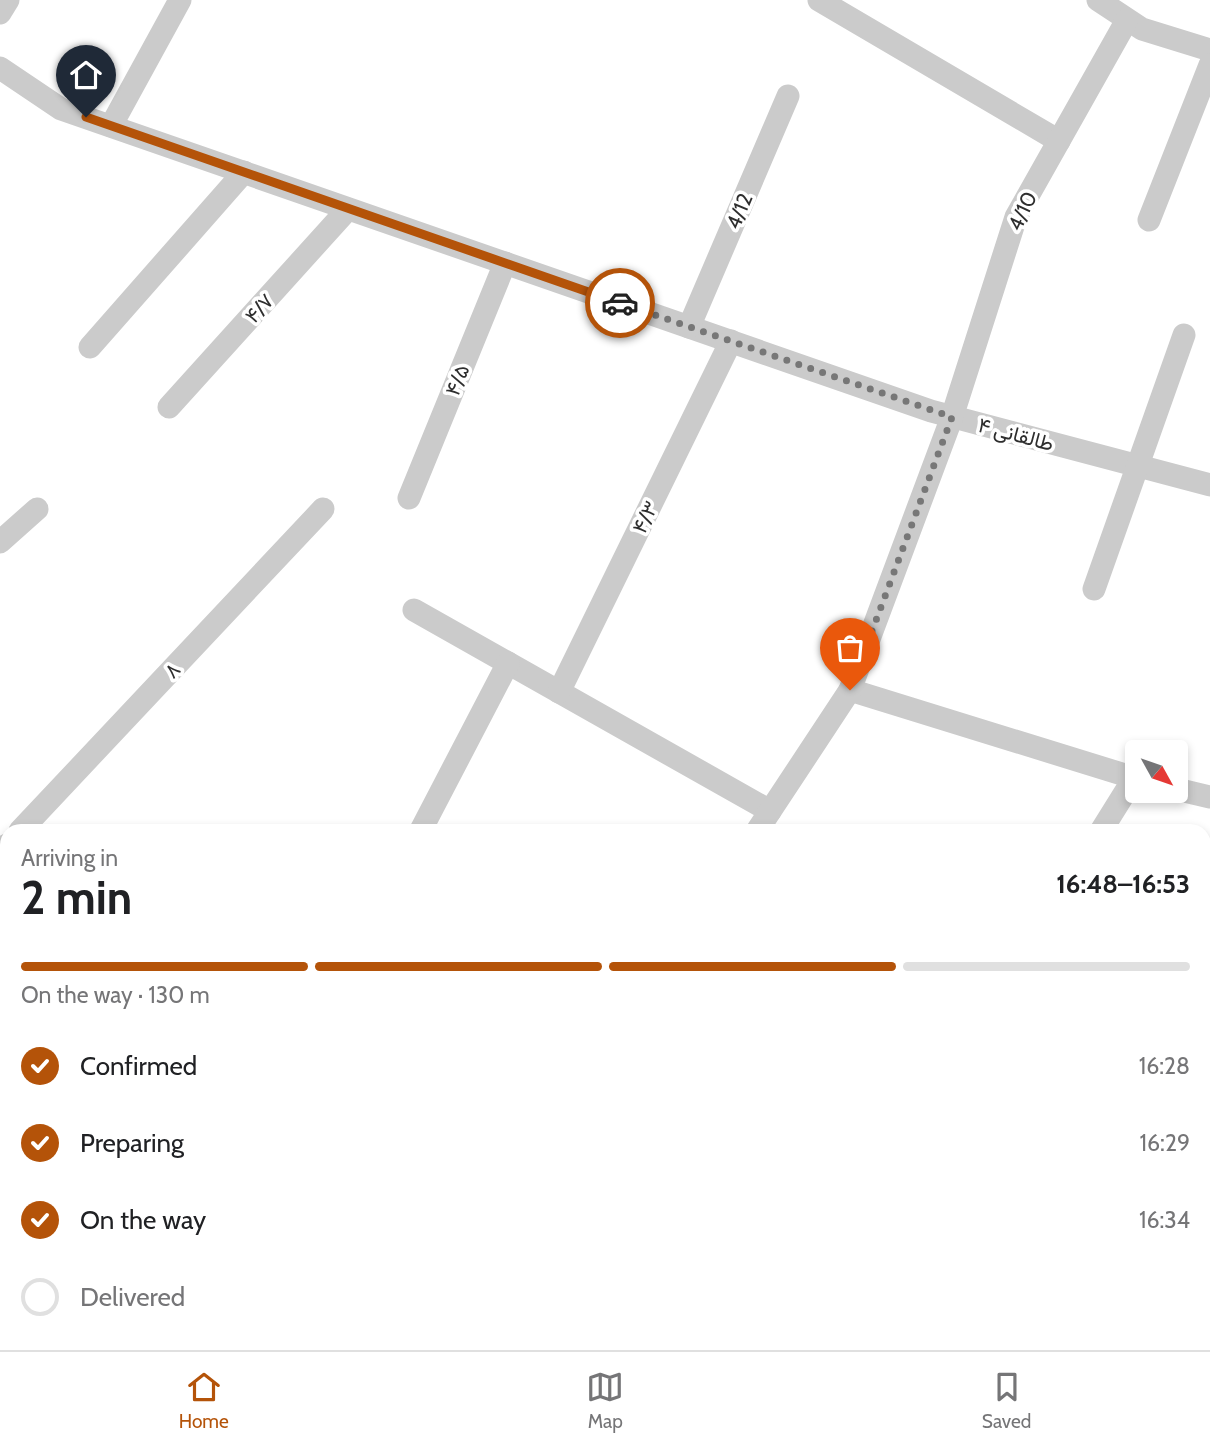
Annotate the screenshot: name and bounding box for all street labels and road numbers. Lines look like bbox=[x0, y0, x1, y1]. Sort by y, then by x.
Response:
street label: 4/10 bbox=[1002, 187, 1042, 235]
street label: 4/12 bbox=[720, 189, 758, 233]
street label: ۴/۷ bbox=[239, 288, 279, 328]
street label: ۴/۵ bbox=[440, 361, 474, 399]
street label: طالقانی ۴ bbox=[975, 412, 1057, 456]
street label: ۴/۳ bbox=[627, 497, 663, 537]
street label: ۸ bbox=[159, 657, 185, 683]

